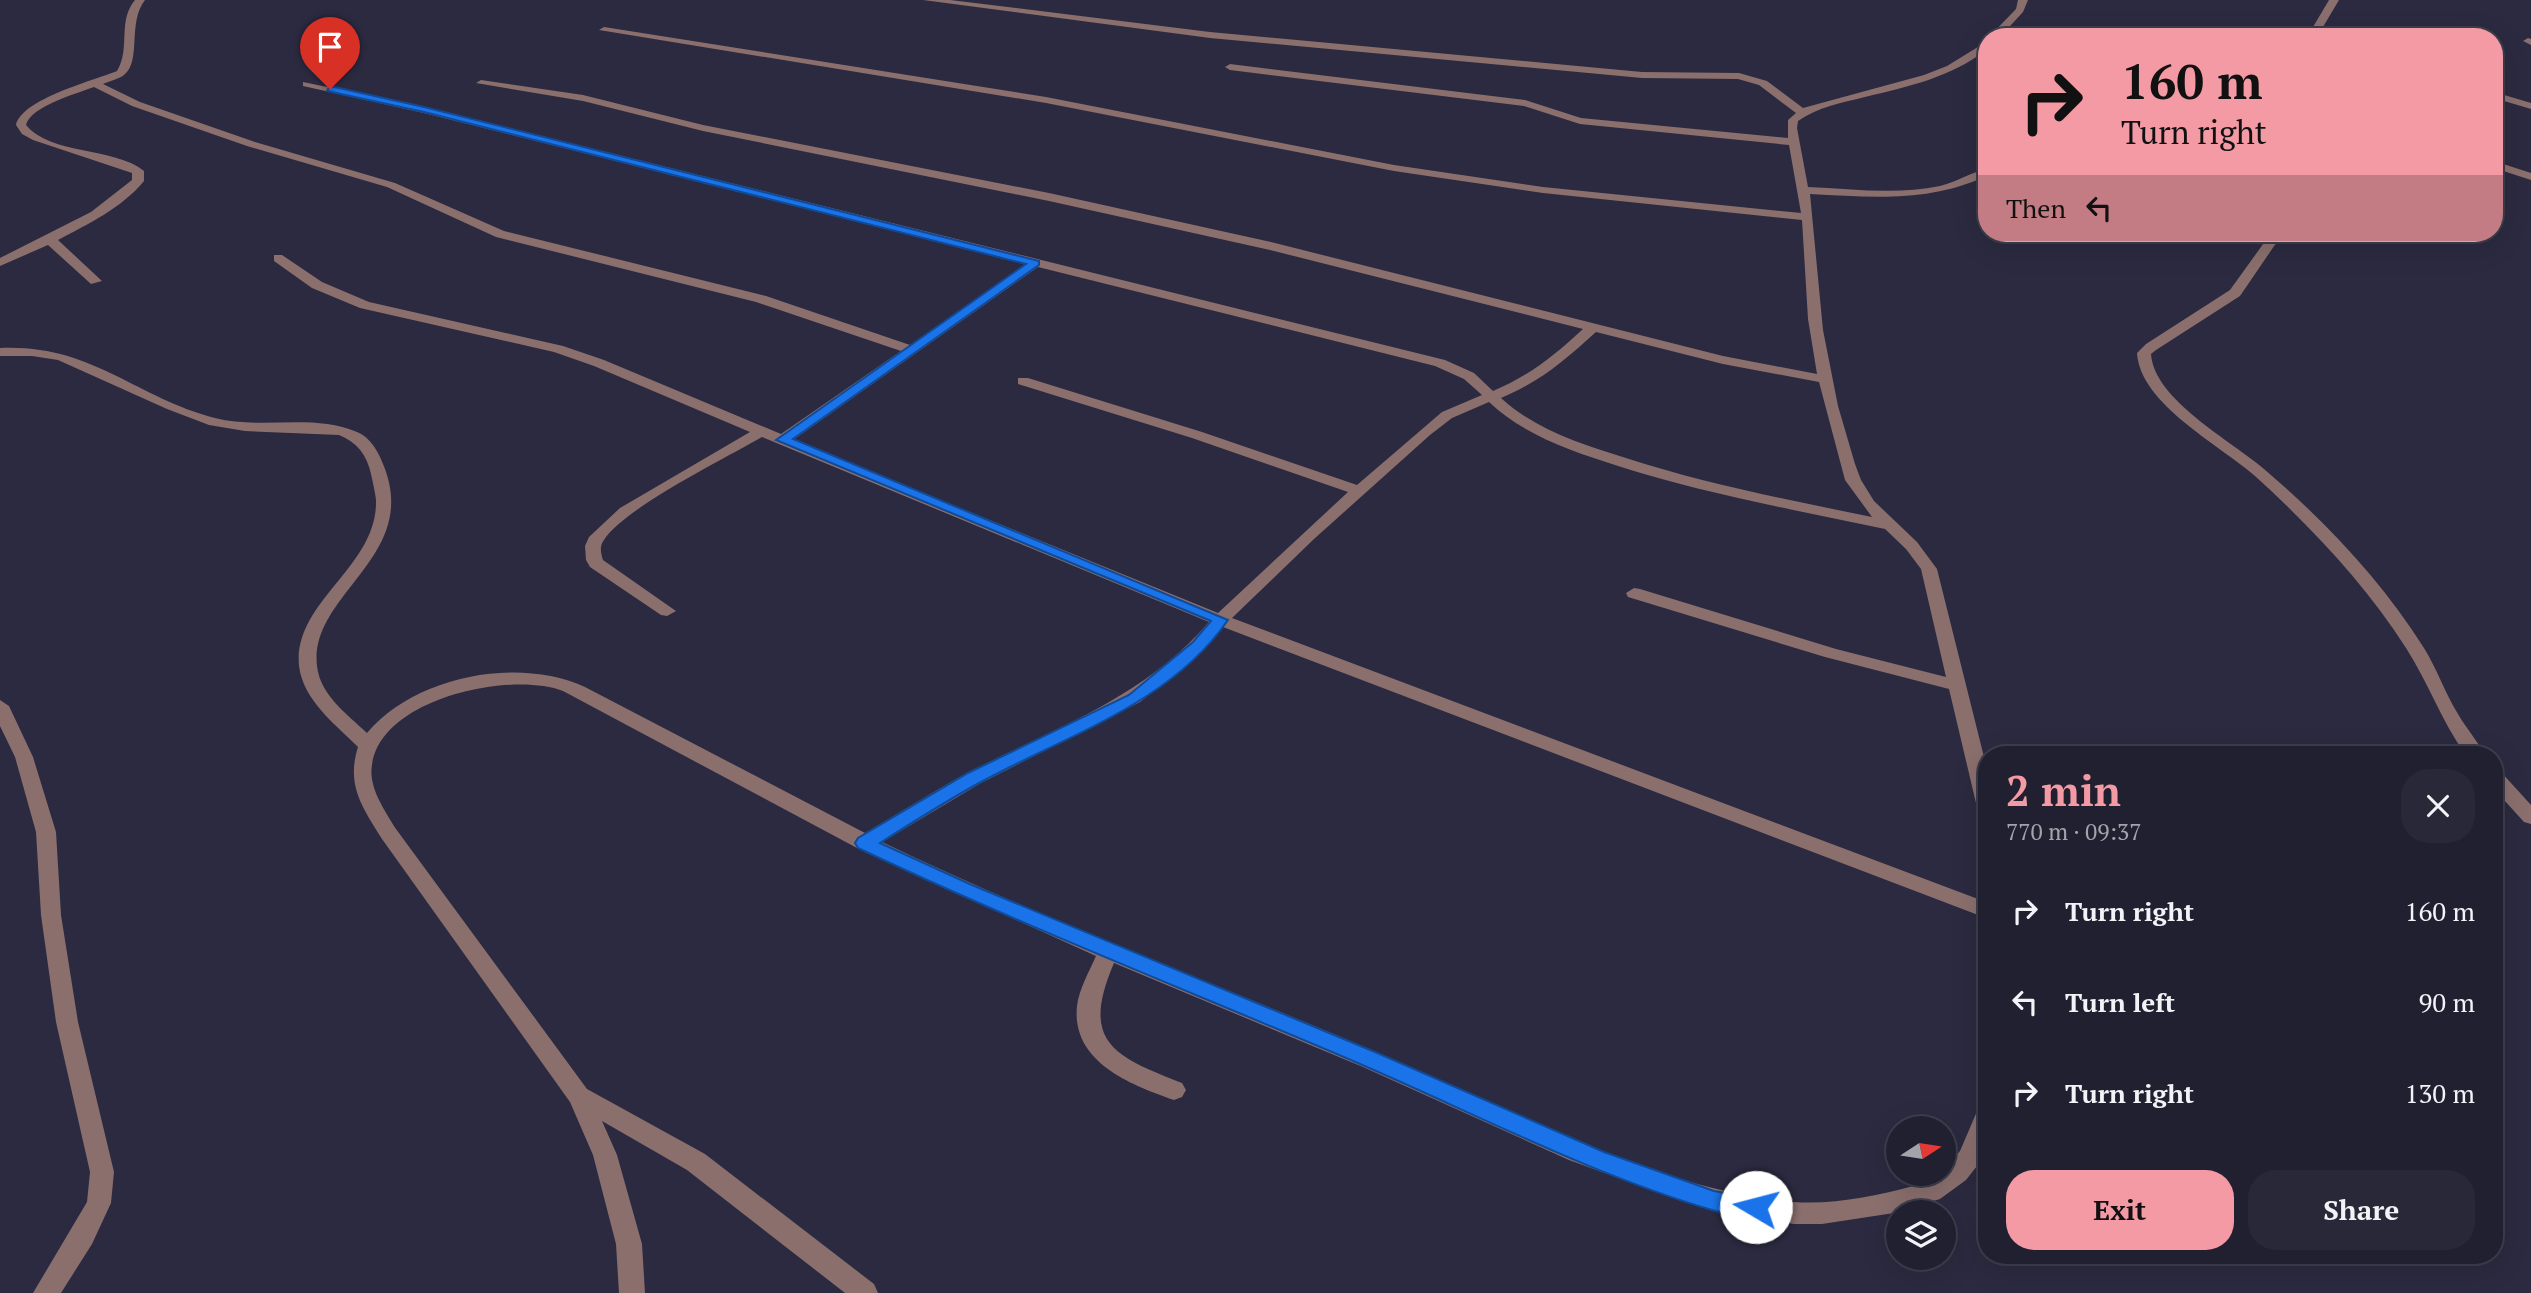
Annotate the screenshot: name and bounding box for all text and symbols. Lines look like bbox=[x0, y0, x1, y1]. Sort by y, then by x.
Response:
pin bbox=[300, 17, 360, 89]
icon: arrive bbox=[311, 28, 349, 66]
text: 160 m bbox=[2121, 48, 2263, 113]
icon: right bbox=[2006, 56, 2097, 147]
text: Turn right bbox=[2121, 111, 2267, 153]
icon: left bbox=[2080, 189, 2118, 227]
text: Then bbox=[2006, 191, 2066, 225]
text: 2 min bbox=[2006, 762, 2121, 818]
button: close bbox=[2401, 769, 2475, 843]
text: 770 m · 09:37 bbox=[2006, 816, 2141, 847]
icon: right bbox=[2006, 892, 2044, 930]
text: Turn right bbox=[2065, 894, 2194, 928]
text: 160 m bbox=[2405, 894, 2475, 928]
icon: left bbox=[2006, 983, 2044, 1021]
text: Turn left bbox=[2065, 985, 2175, 1019]
text: 90 m bbox=[2419, 985, 2475, 1019]
icon: right bbox=[2006, 1074, 2044, 1112]
text: Turn right bbox=[2065, 1076, 2194, 1110]
text: 130 m bbox=[2405, 1076, 2475, 1110]
north arrow bbox=[1886, 1116, 1956, 1186]
map controls bbox=[1886, 1116, 1956, 1270]
position arrow bbox=[1719, 1170, 1793, 1244]
button: Exit bbox=[2006, 1170, 2234, 1250]
button: Share bbox=[2248, 1170, 2475, 1250]
button: layers bbox=[1886, 1200, 1956, 1270]

